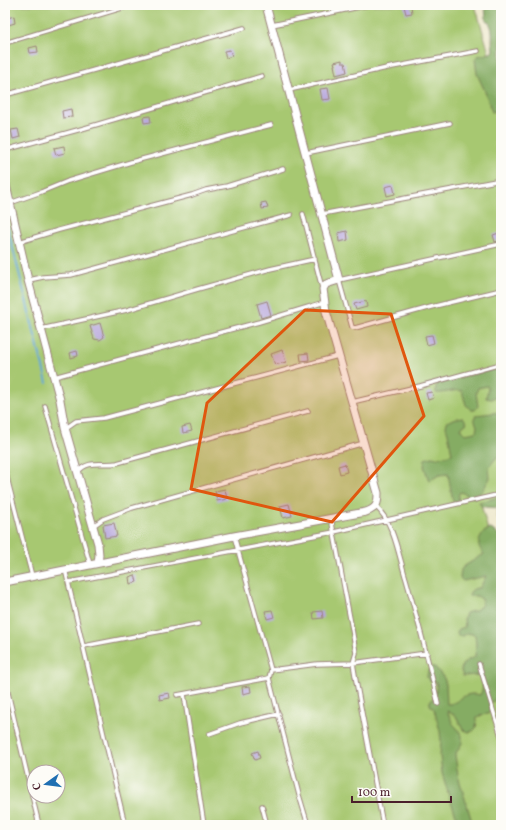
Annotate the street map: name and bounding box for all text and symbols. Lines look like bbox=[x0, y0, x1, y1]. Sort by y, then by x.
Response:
north arrow bbox=[26, 764, 66, 804]
scale bar bbox=[352, 778, 451, 804]
text: С bbox=[30, 781, 46, 791]
text: 100 m bbox=[358, 785, 391, 801]

